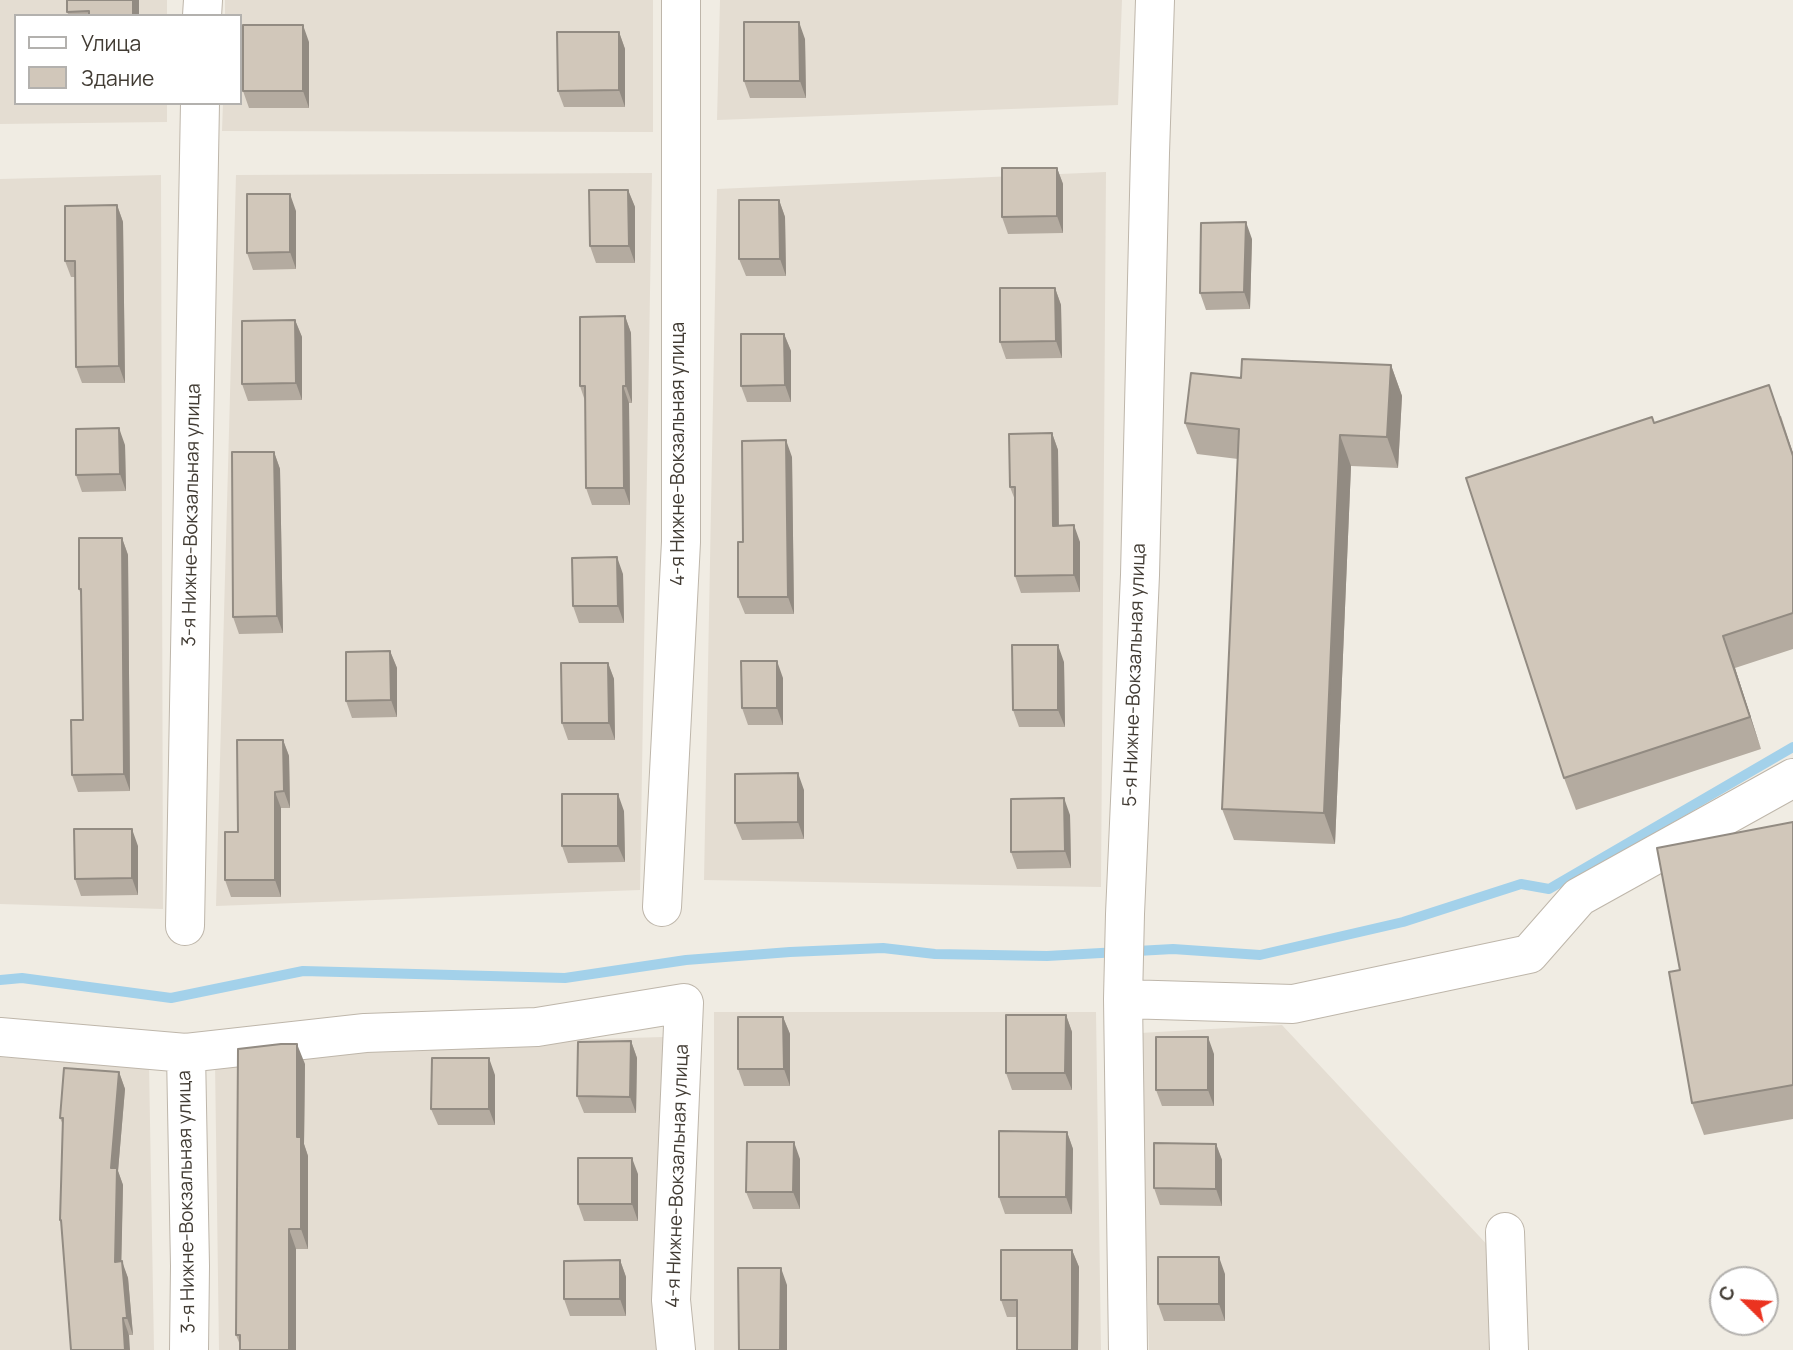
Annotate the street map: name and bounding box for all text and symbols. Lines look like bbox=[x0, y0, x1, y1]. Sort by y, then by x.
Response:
legend bbox=[14, 14, 242, 105]
text: Улица bbox=[81, 29, 141, 57]
text: Здание bbox=[81, 64, 154, 92]
street label: 4-я Нижне-Вокзальная улица bbox=[668, 322, 690, 586]
street label: 3-я Нижне-Вокзальная улица bbox=[178, 383, 206, 647]
street label: 5-я Нижне-Вокзальная улица bbox=[1119, 543, 1151, 807]
street label: 4-я Нижне-Вокзальная улица bbox=[662, 1044, 694, 1308]
street label: 3-я Нижне-Вокзальная улица bbox=[173, 1070, 201, 1334]
north arrow bbox=[1709, 1266, 1779, 1336]
text: С bbox=[1712, 1282, 1741, 1305]

